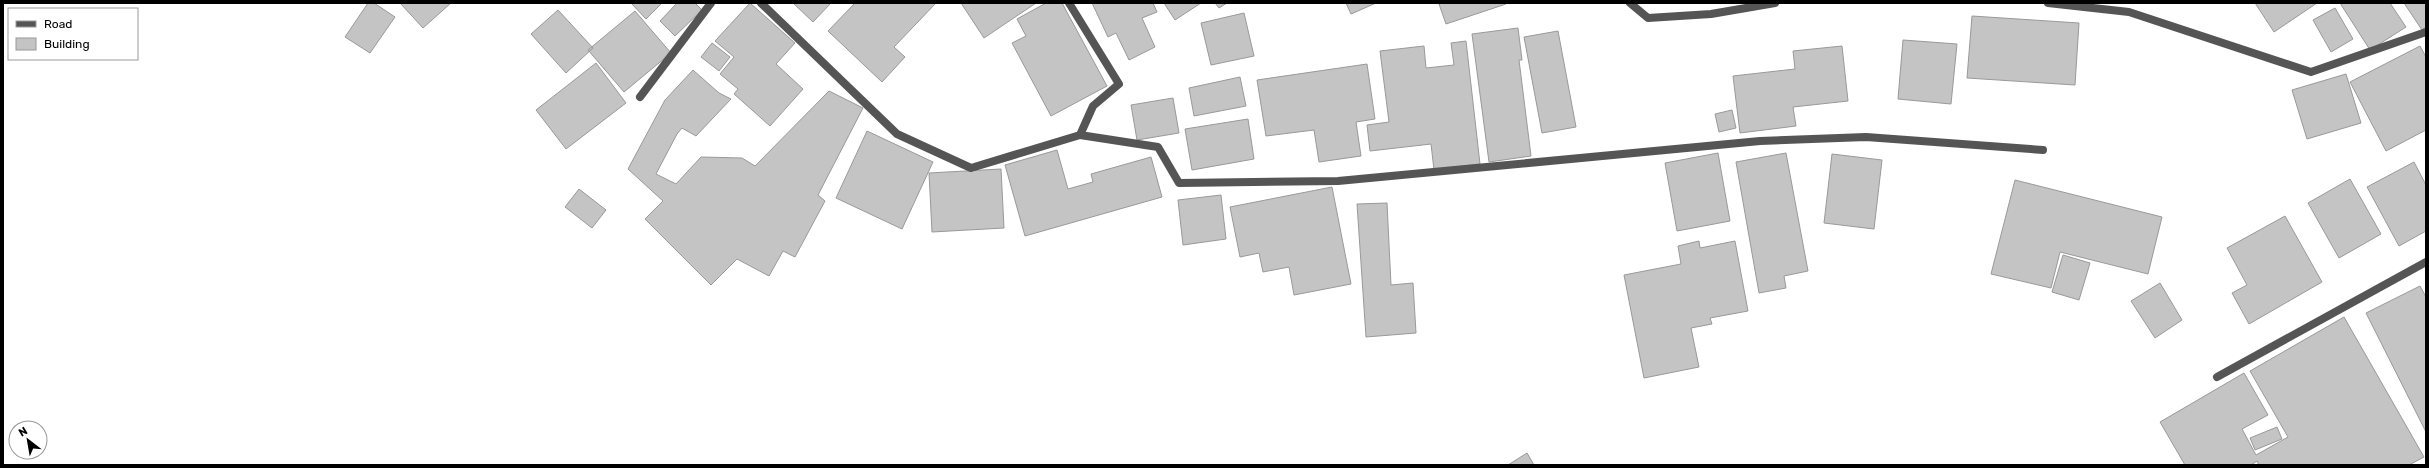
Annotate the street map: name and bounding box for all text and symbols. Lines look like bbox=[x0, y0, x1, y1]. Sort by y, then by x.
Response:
legend bbox=[8, 8, 138, 60]
text: Road bbox=[44, 17, 72, 31]
text: Building bbox=[44, 37, 90, 51]
north arrow bbox=[8, 420, 48, 460]
text: N bbox=[16, 424, 30, 439]

